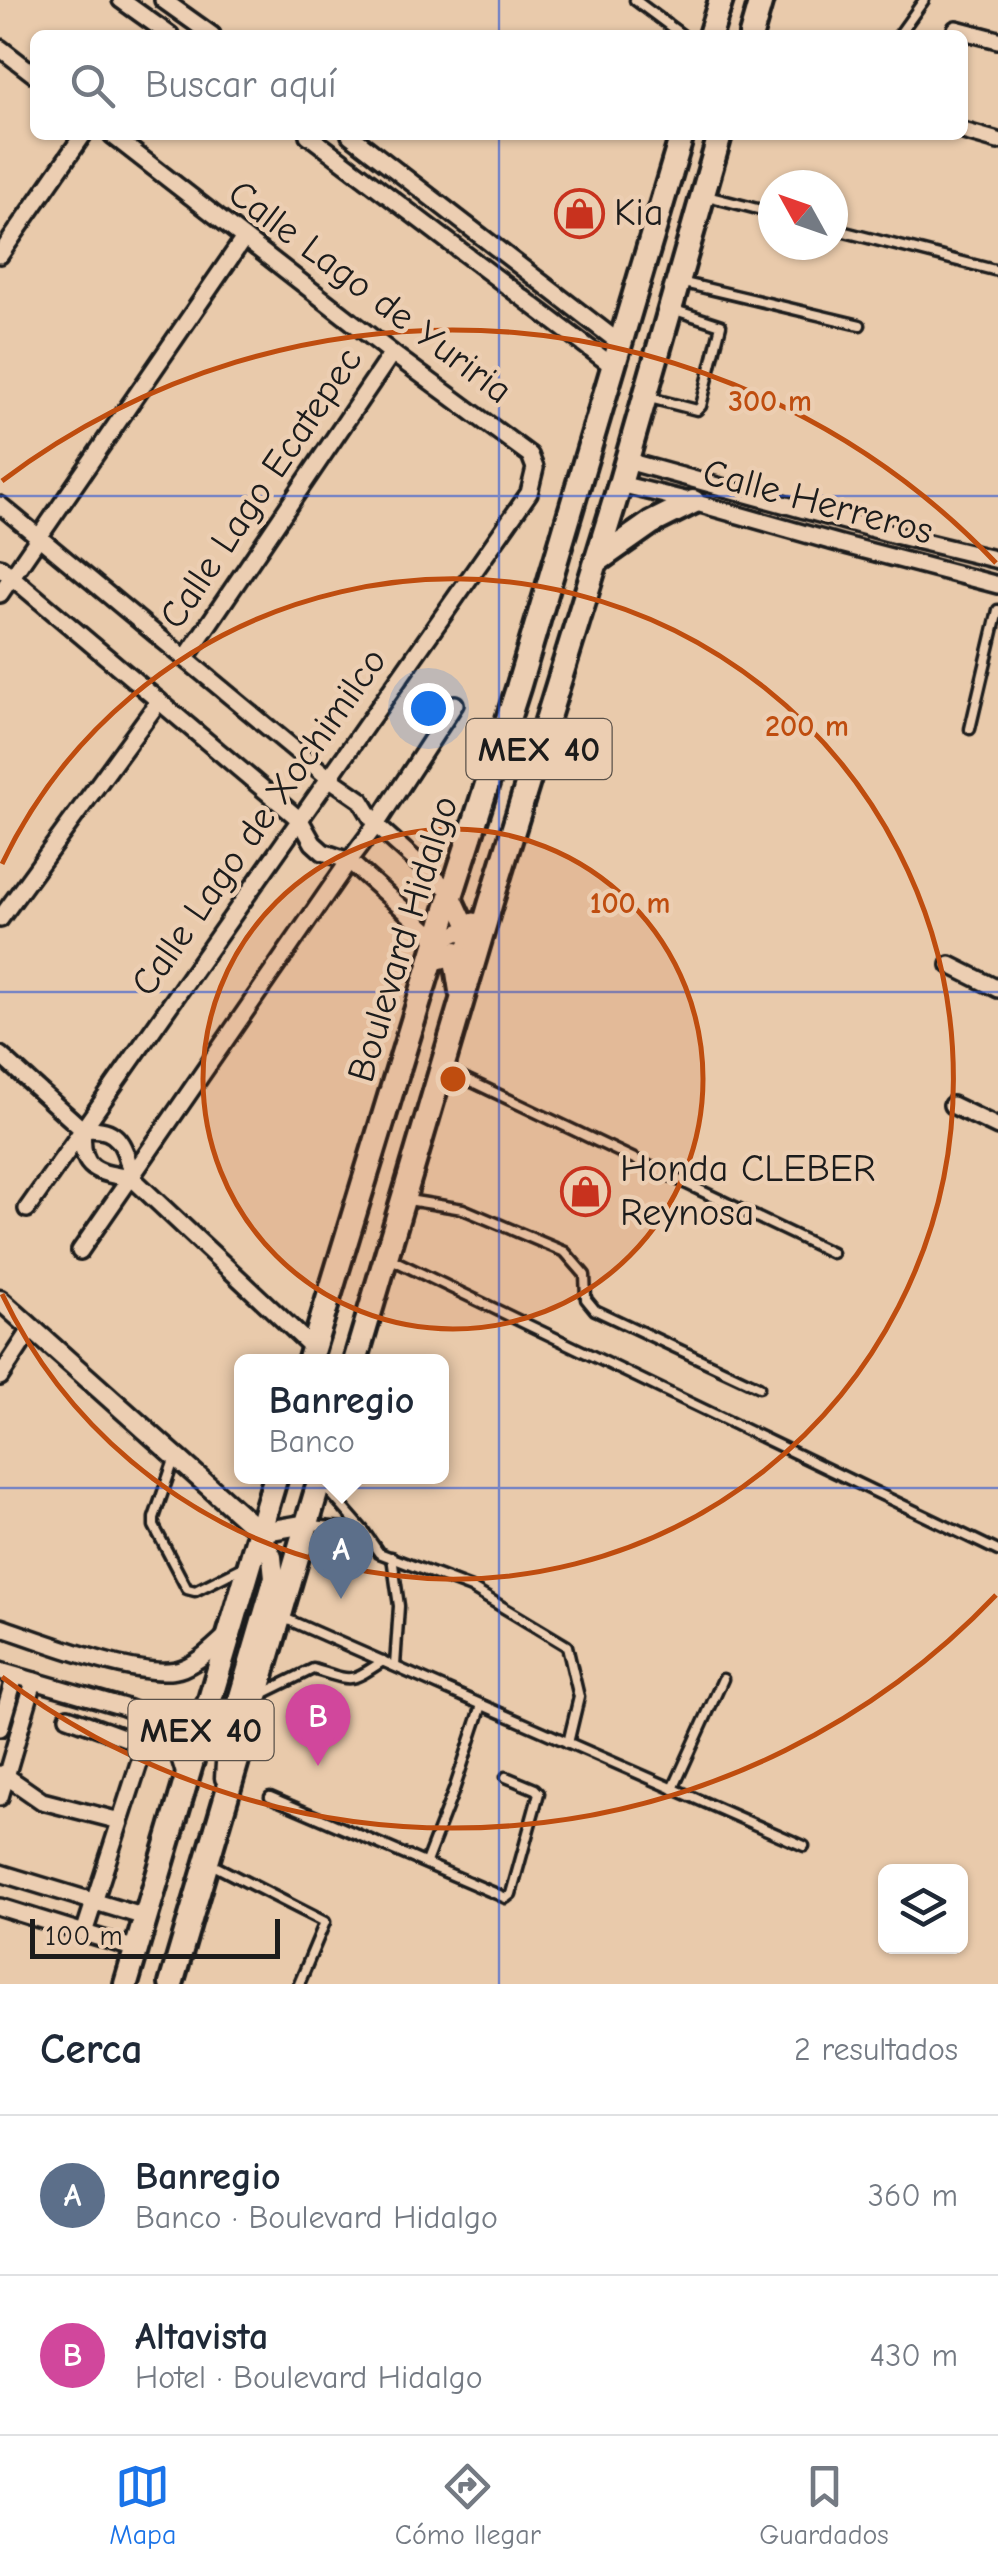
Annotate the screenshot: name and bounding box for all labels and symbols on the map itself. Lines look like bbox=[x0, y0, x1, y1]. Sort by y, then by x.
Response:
north arrow bbox=[758, 170, 848, 260]
street label: Calle Lago de Yuriria bbox=[220, 171, 520, 413]
shop icon: Kia bbox=[553, 187, 605, 239]
place label: Kia bbox=[614, 191, 664, 235]
street label: Calle Lago Ecatepec bbox=[151, 339, 371, 637]
text: 300 m bbox=[728, 384, 812, 419]
street label: Calle Herreros bbox=[698, 450, 938, 554]
street label: Calle Lago de Xochimilco bbox=[122, 640, 396, 1004]
your location bbox=[403, 683, 454, 734]
text: 200 m bbox=[765, 709, 849, 744]
road number: MEX 40 bbox=[466, 719, 612, 779]
street label: Boulevard Hidalgo bbox=[339, 791, 467, 1087]
text: 100 m bbox=[590, 886, 670, 921]
centre of rings bbox=[435, 1061, 471, 1097]
place label: Honda CLEBER Reynosa bbox=[620, 1147, 875, 1235]
shop icon: Honda CLEBER Reynosa bbox=[559, 1165, 611, 1217]
pin: A bbox=[308, 1516, 374, 1599]
pin: B bbox=[286, 1684, 350, 1766]
road number: MEX 40 bbox=[128, 1700, 274, 1760]
scale bar bbox=[30, 1914, 280, 1958]

